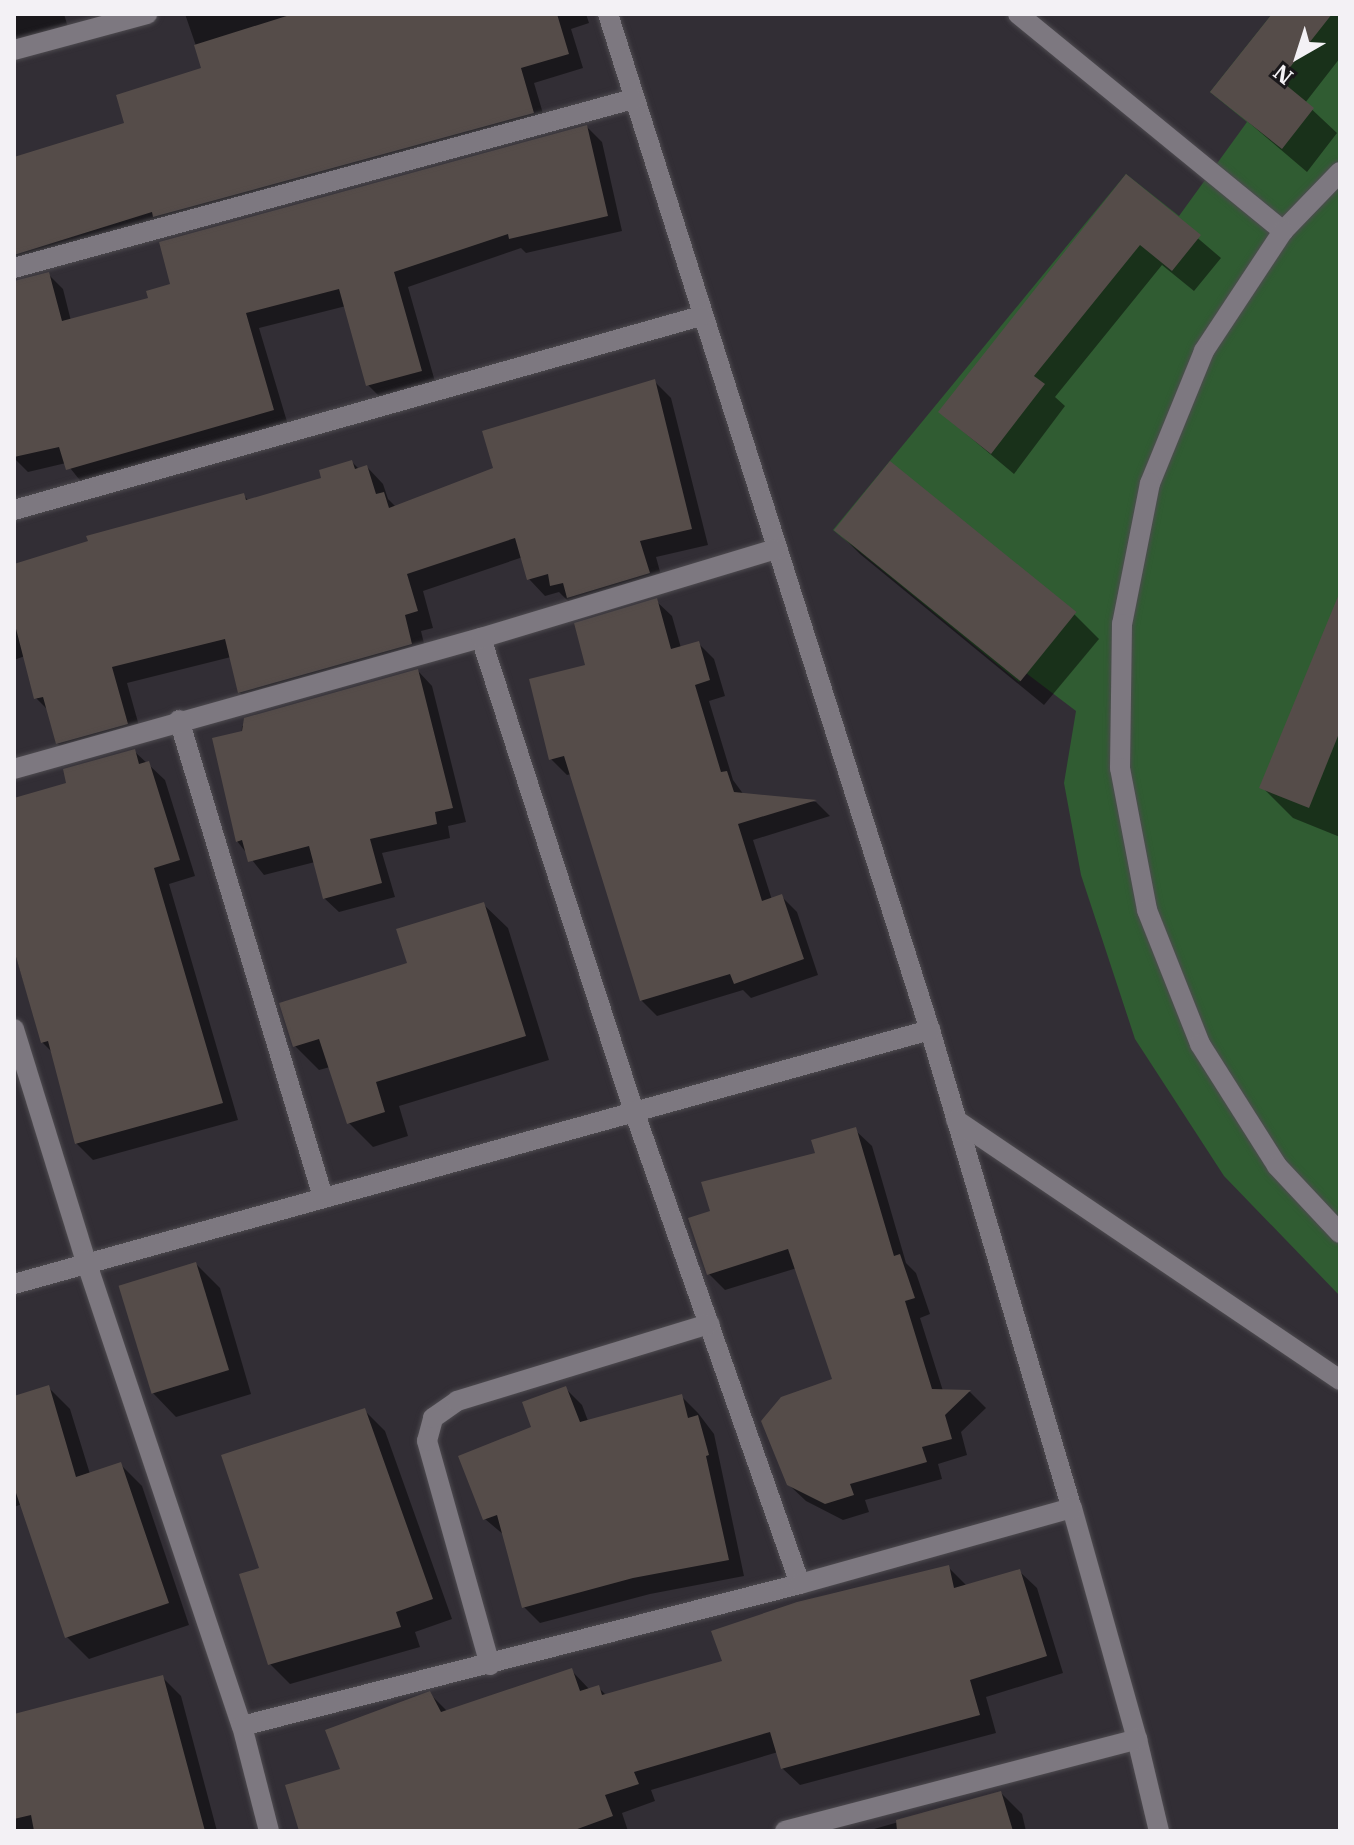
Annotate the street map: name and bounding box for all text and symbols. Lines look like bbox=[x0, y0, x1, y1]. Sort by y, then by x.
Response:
north arrow bbox=[1258, 16, 1338, 96]
text: N bbox=[1267, 58, 1298, 92]

